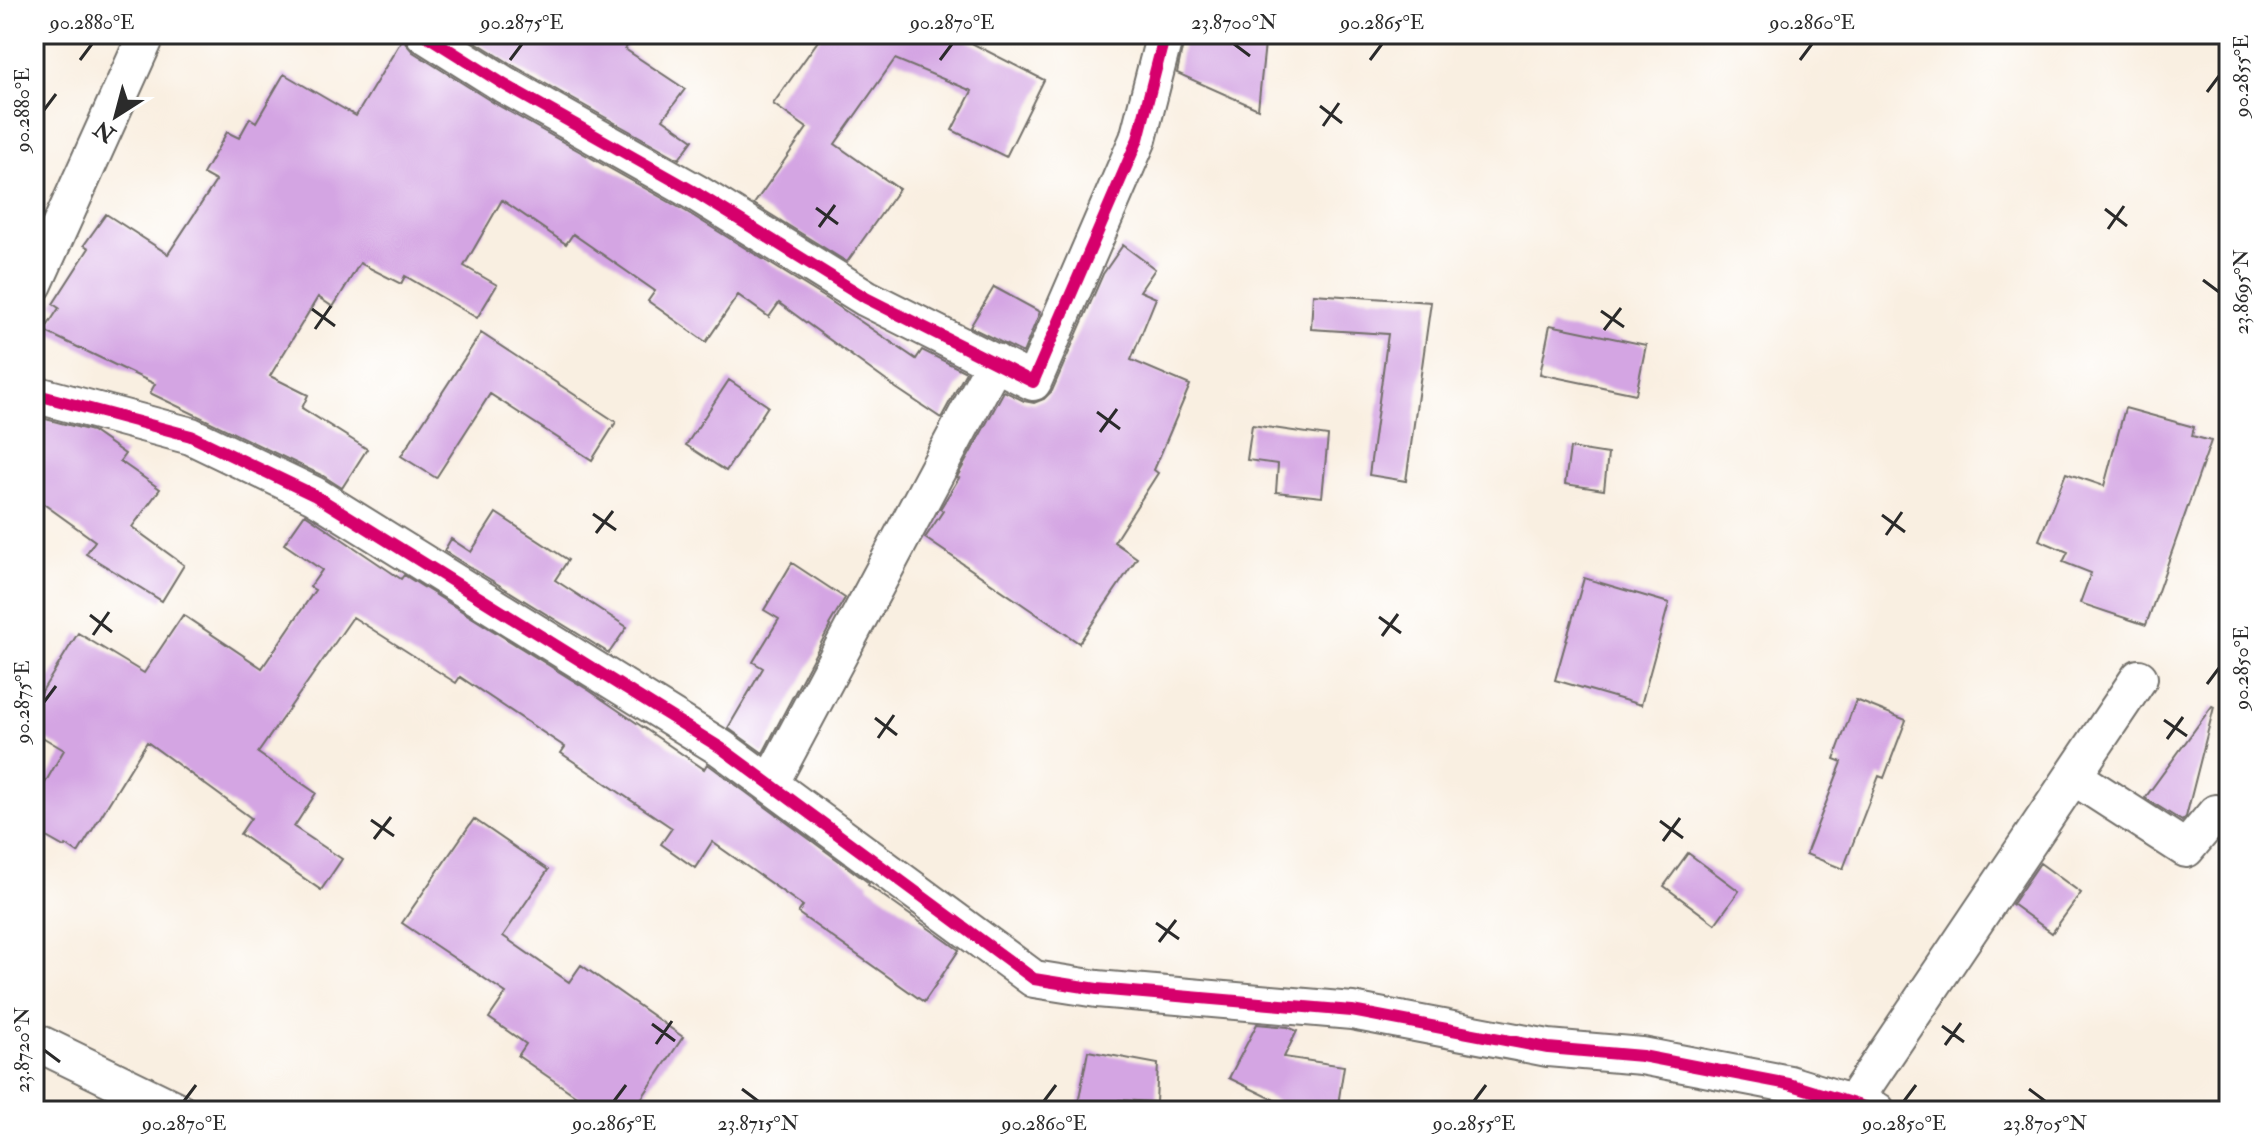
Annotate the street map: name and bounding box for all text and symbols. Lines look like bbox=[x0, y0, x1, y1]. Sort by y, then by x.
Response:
text: 90.2880°E bbox=[48, 10, 135, 35]
text: 90.2875°E bbox=[478, 10, 564, 35]
text: 90.2870°E bbox=[908, 10, 994, 35]
text: 23.8700°N bbox=[1191, 10, 1277, 35]
text: 90.2865°E bbox=[1338, 10, 1424, 35]
text: 90.2860°E bbox=[1767, 10, 1855, 35]
text: 90.2855°E bbox=[2229, 35, 2254, 119]
text: 90.2880°E bbox=[10, 68, 35, 155]
north arrow bbox=[76, 76, 156, 156]
text: N bbox=[88, 114, 122, 149]
text: 23.8695°N bbox=[2229, 249, 2254, 335]
text: 90.2850°E bbox=[2229, 626, 2254, 712]
text: 90.2875°E bbox=[10, 660, 35, 746]
text: 23.8720°N bbox=[10, 1007, 35, 1093]
text: 90.2870°E bbox=[140, 1111, 226, 1136]
text: 90.2865°E bbox=[570, 1111, 656, 1136]
text: 23.8715°N bbox=[717, 1111, 799, 1136]
text: 90.2860°E bbox=[999, 1111, 1087, 1136]
text: 90.2855°E bbox=[1431, 1111, 1515, 1136]
text: 90.2850°E bbox=[1860, 1111, 1946, 1136]
text: 23.8705°N bbox=[2003, 1111, 2087, 1136]

